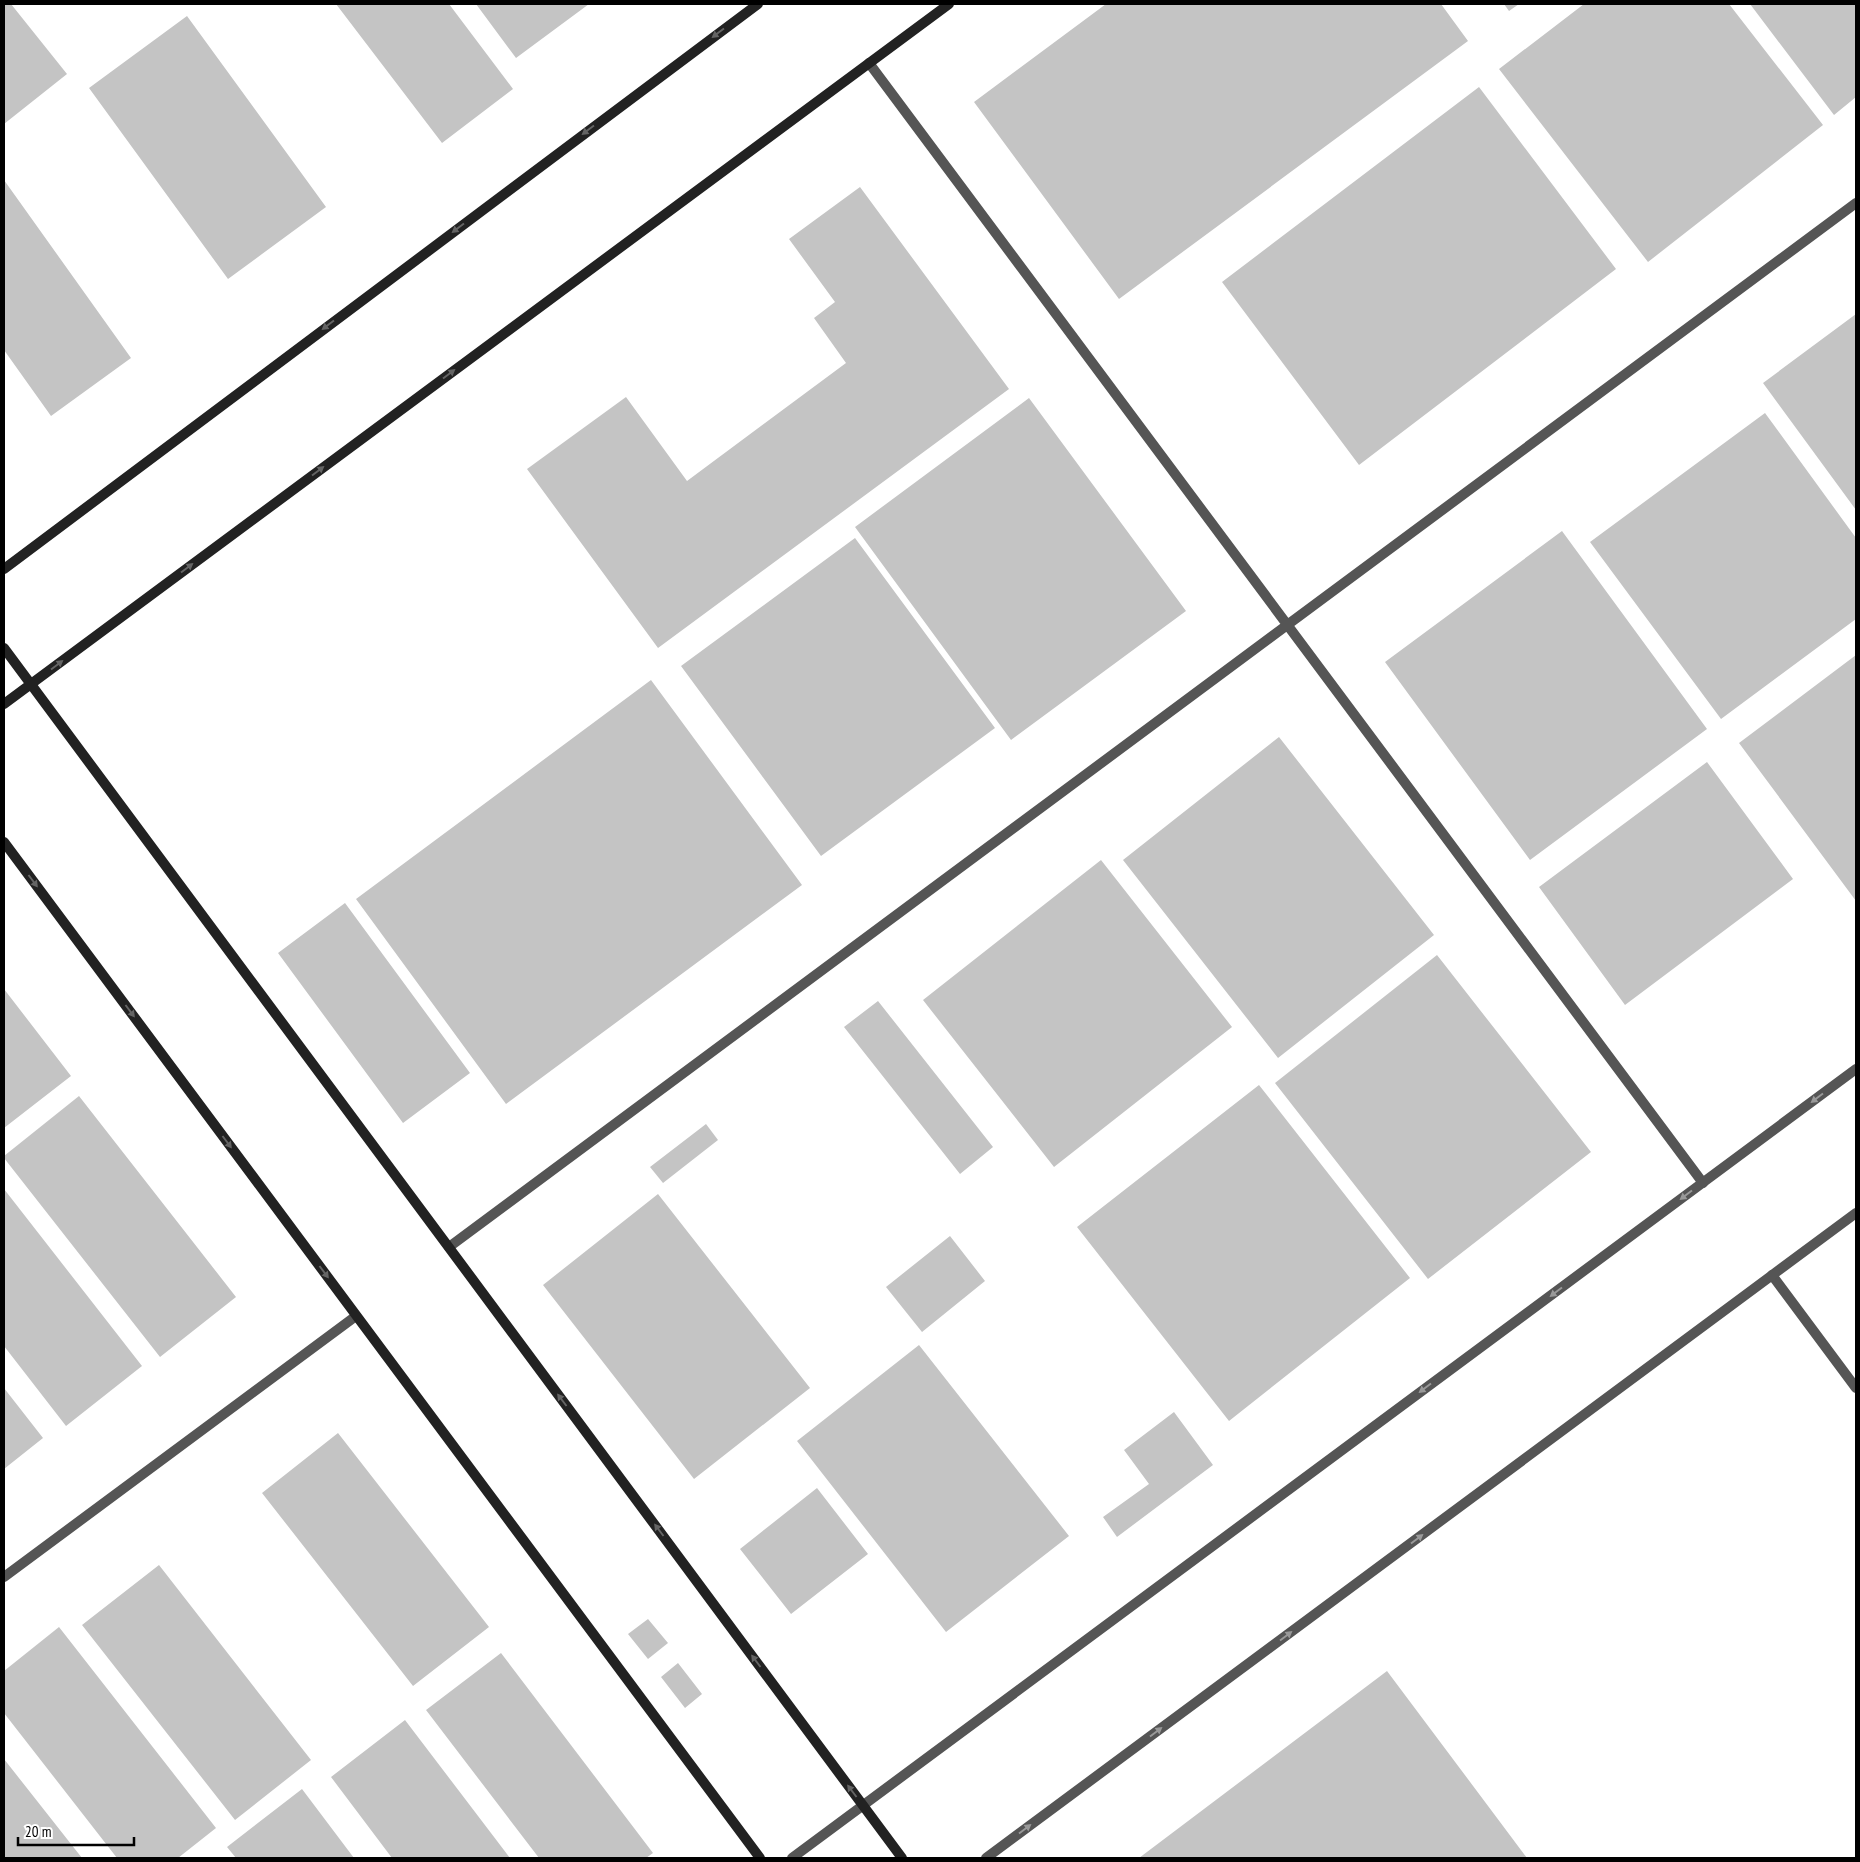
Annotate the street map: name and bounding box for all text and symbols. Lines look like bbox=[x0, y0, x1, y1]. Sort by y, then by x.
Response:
one-way arrow bbox=[711, 28, 725, 38]
one-way arrow bbox=[582, 125, 595, 136]
one-way arrow bbox=[451, 223, 465, 233]
one-way arrow bbox=[322, 320, 335, 331]
one-way arrow bbox=[442, 369, 455, 380]
one-way arrow bbox=[311, 466, 325, 476]
one-way arrow bbox=[181, 563, 194, 573]
one-way arrow bbox=[50, 660, 64, 670]
one-way arrow bbox=[28, 874, 38, 888]
one-way arrow bbox=[125, 1004, 135, 1018]
one-way arrow bbox=[1810, 1093, 1824, 1103]
one-way arrow bbox=[222, 1135, 232, 1149]
one-way arrow bbox=[1680, 1190, 1693, 1200]
one-way arrow bbox=[319, 1265, 329, 1279]
one-way arrow bbox=[1549, 1287, 1563, 1297]
one-way arrow bbox=[1419, 1383, 1432, 1394]
one-way arrow bbox=[557, 1393, 567, 1407]
one-way arrow bbox=[654, 1523, 664, 1537]
one-way arrow bbox=[1410, 1534, 1424, 1544]
one-way arrow bbox=[1279, 1630, 1292, 1641]
one-way arrow bbox=[751, 1654, 761, 1667]
one-way arrow bbox=[1149, 1727, 1162, 1738]
one-way arrow bbox=[847, 1785, 858, 1798]
scale bar bbox=[18, 1814, 134, 1846]
text: 20 m bbox=[25, 1822, 51, 1841]
one-way arrow bbox=[1018, 1824, 1032, 1834]

